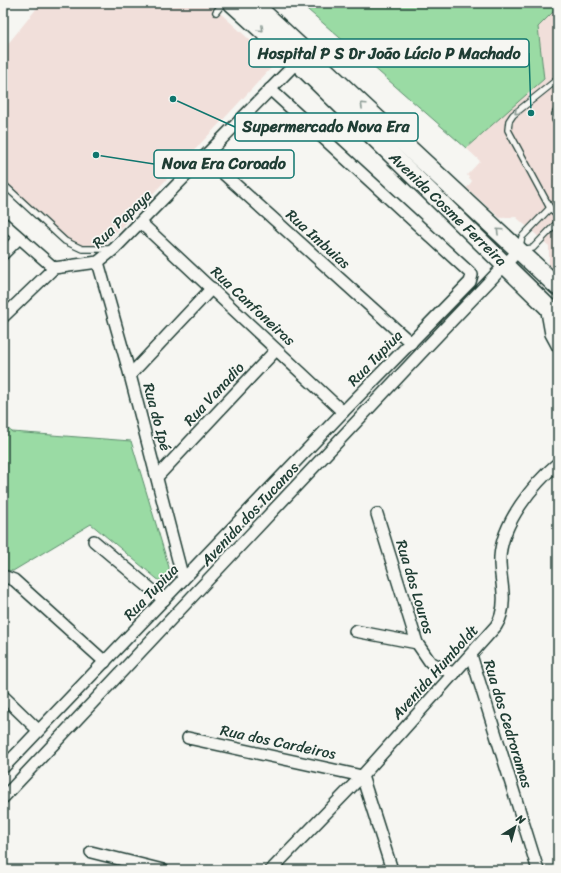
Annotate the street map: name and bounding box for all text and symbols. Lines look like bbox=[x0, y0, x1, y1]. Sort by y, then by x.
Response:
one-way arrow bbox=[257, 24, 264, 31]
callout: Hospital P S Dr João Lúcio P Machado bbox=[249, 39, 529, 67]
text: Hospital P S Dr João Lúcio P Machado bbox=[256, 39, 521, 68]
one-way arrow bbox=[360, 102, 368, 109]
one-way arrow bbox=[514, 107, 522, 115]
text: Supermercado Nova Era bbox=[241, 112, 411, 141]
callout: Supermercado Nova Era bbox=[235, 113, 418, 141]
street label: Avenida Cosme Ferreira bbox=[382, 145, 514, 273]
text: Nova Era Coroado bbox=[161, 149, 287, 178]
callout: Nova Era Coroado bbox=[154, 150, 294, 178]
street label: Rua Papaya bbox=[86, 183, 159, 255]
street label: Rua Imbuias bbox=[280, 203, 357, 276]
one-way arrow bbox=[496, 228, 504, 236]
street label: Rua Canfoneiras bbox=[205, 260, 302, 352]
street label: Rua Tupiua bbox=[341, 323, 409, 393]
street label: Rua Vanadio bbox=[177, 355, 251, 432]
street label: Rua do Ipé bbox=[135, 380, 179, 454]
street label: Avenida dos Tucanos bbox=[194, 456, 306, 573]
street label: Rua dos Louros bbox=[388, 536, 442, 638]
street label: Rua Tupiua bbox=[117, 557, 185, 627]
street label: Avenida Humboldt bbox=[384, 618, 485, 726]
street label: Rua dos Cedroramas bbox=[476, 657, 540, 792]
street label: Rua dos Cardeiros bbox=[218, 717, 339, 767]
north arrow bbox=[495, 807, 535, 847]
text: N bbox=[511, 809, 530, 830]

